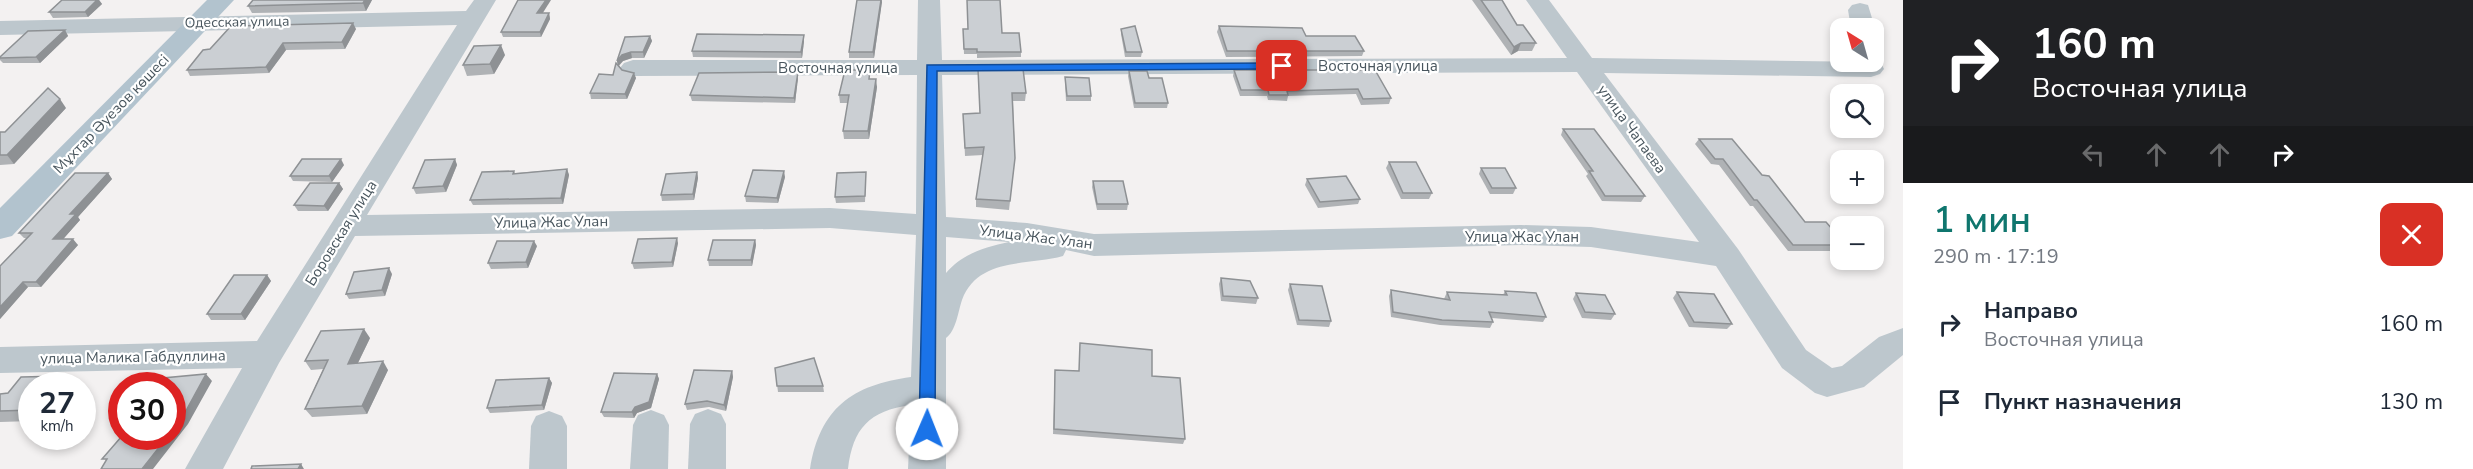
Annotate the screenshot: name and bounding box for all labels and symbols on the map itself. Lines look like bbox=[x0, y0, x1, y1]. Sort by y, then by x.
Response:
street label: Одесская улица bbox=[184, 12, 290, 32]
north arrow bbox=[1830, 18, 1884, 72]
pin bbox=[1256, 40, 1307, 91]
street label: Мұхтар Әуезов көшесі bbox=[49, 50, 173, 178]
street label: Восточная улица bbox=[1318, 56, 1438, 76]
street label: Восточная улица bbox=[778, 58, 898, 78]
street label: улица Чапаева bbox=[1593, 81, 1671, 177]
street label: Боровская улица bbox=[301, 176, 381, 290]
street label: Улица Жас Улан bbox=[493, 211, 608, 233]
street label: Улица Жас Улан bbox=[977, 220, 1094, 254]
street label: Улица Жас Улан bbox=[1464, 227, 1579, 247]
street label: улица Малика Габдуллина bbox=[40, 345, 226, 369]
speed limit sign: 30 bbox=[108, 372, 186, 450]
position arrow bbox=[895, 397, 959, 461]

